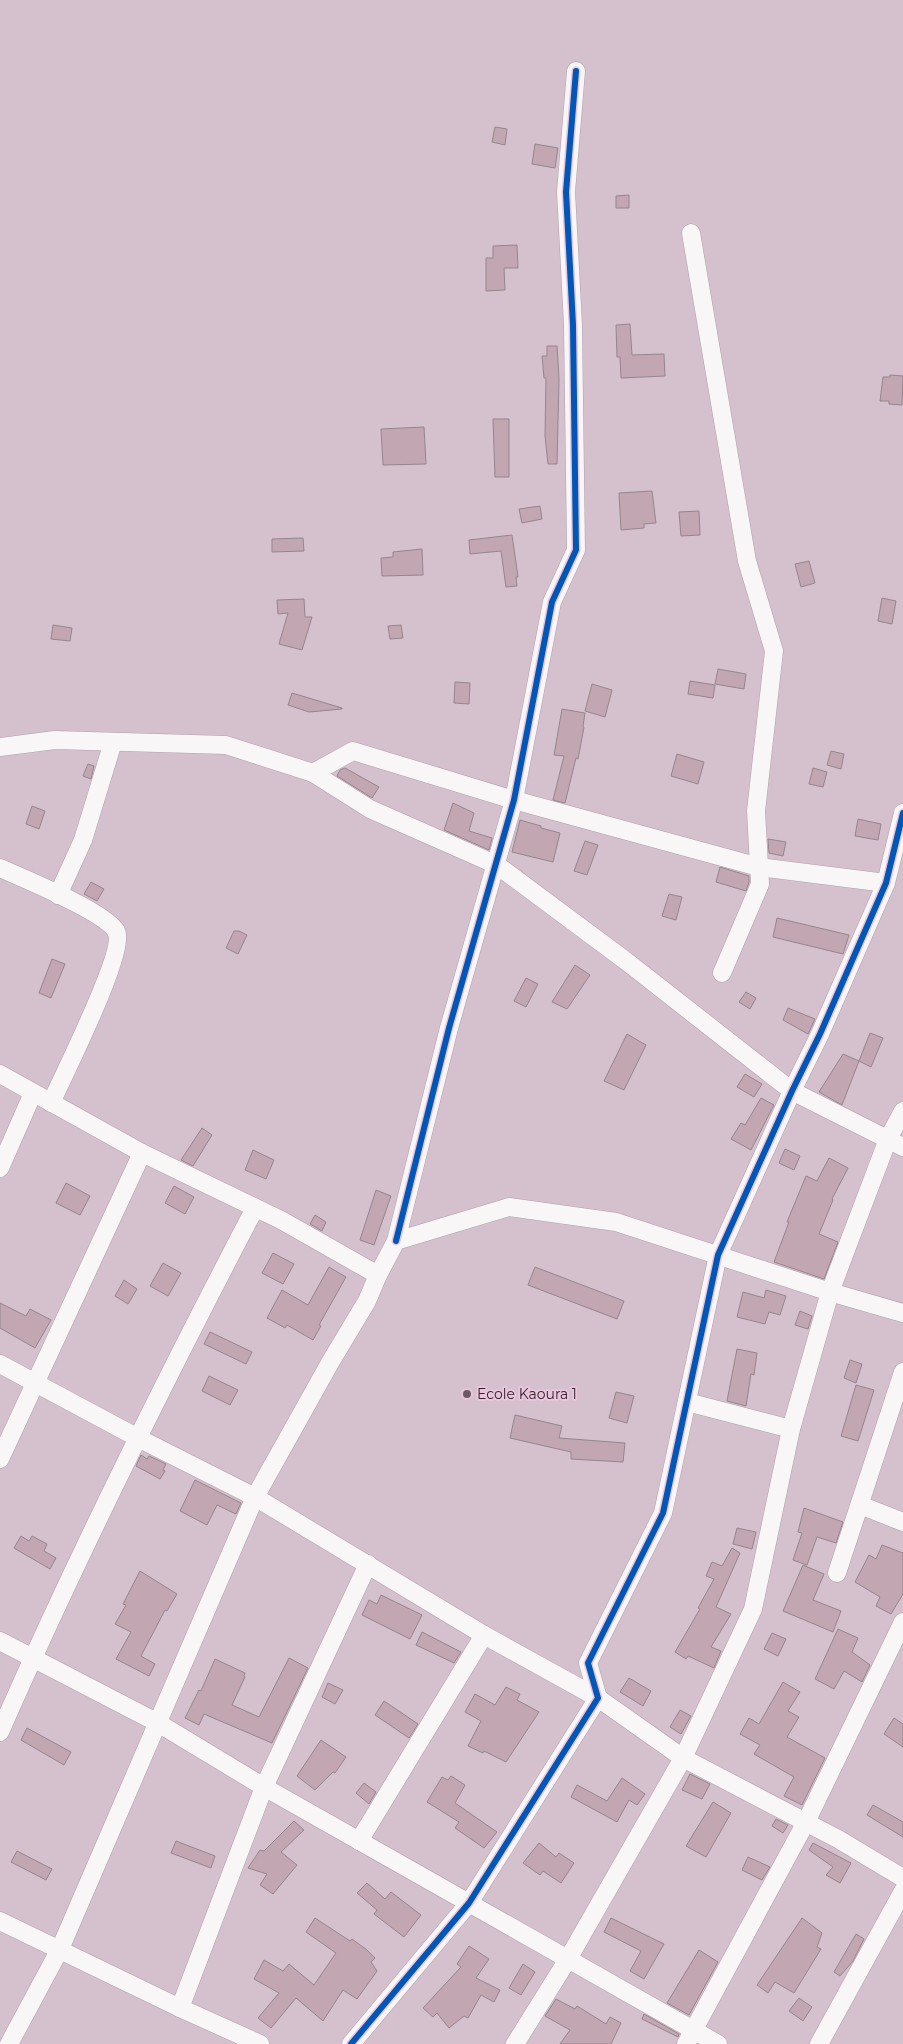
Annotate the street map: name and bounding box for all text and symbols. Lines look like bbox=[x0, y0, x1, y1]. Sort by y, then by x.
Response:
place label: Ecole Kaoura 1 bbox=[477, 1385, 577, 1403]
marker: Ecole Kaoura 1 bbox=[461, 1388, 473, 1400]

